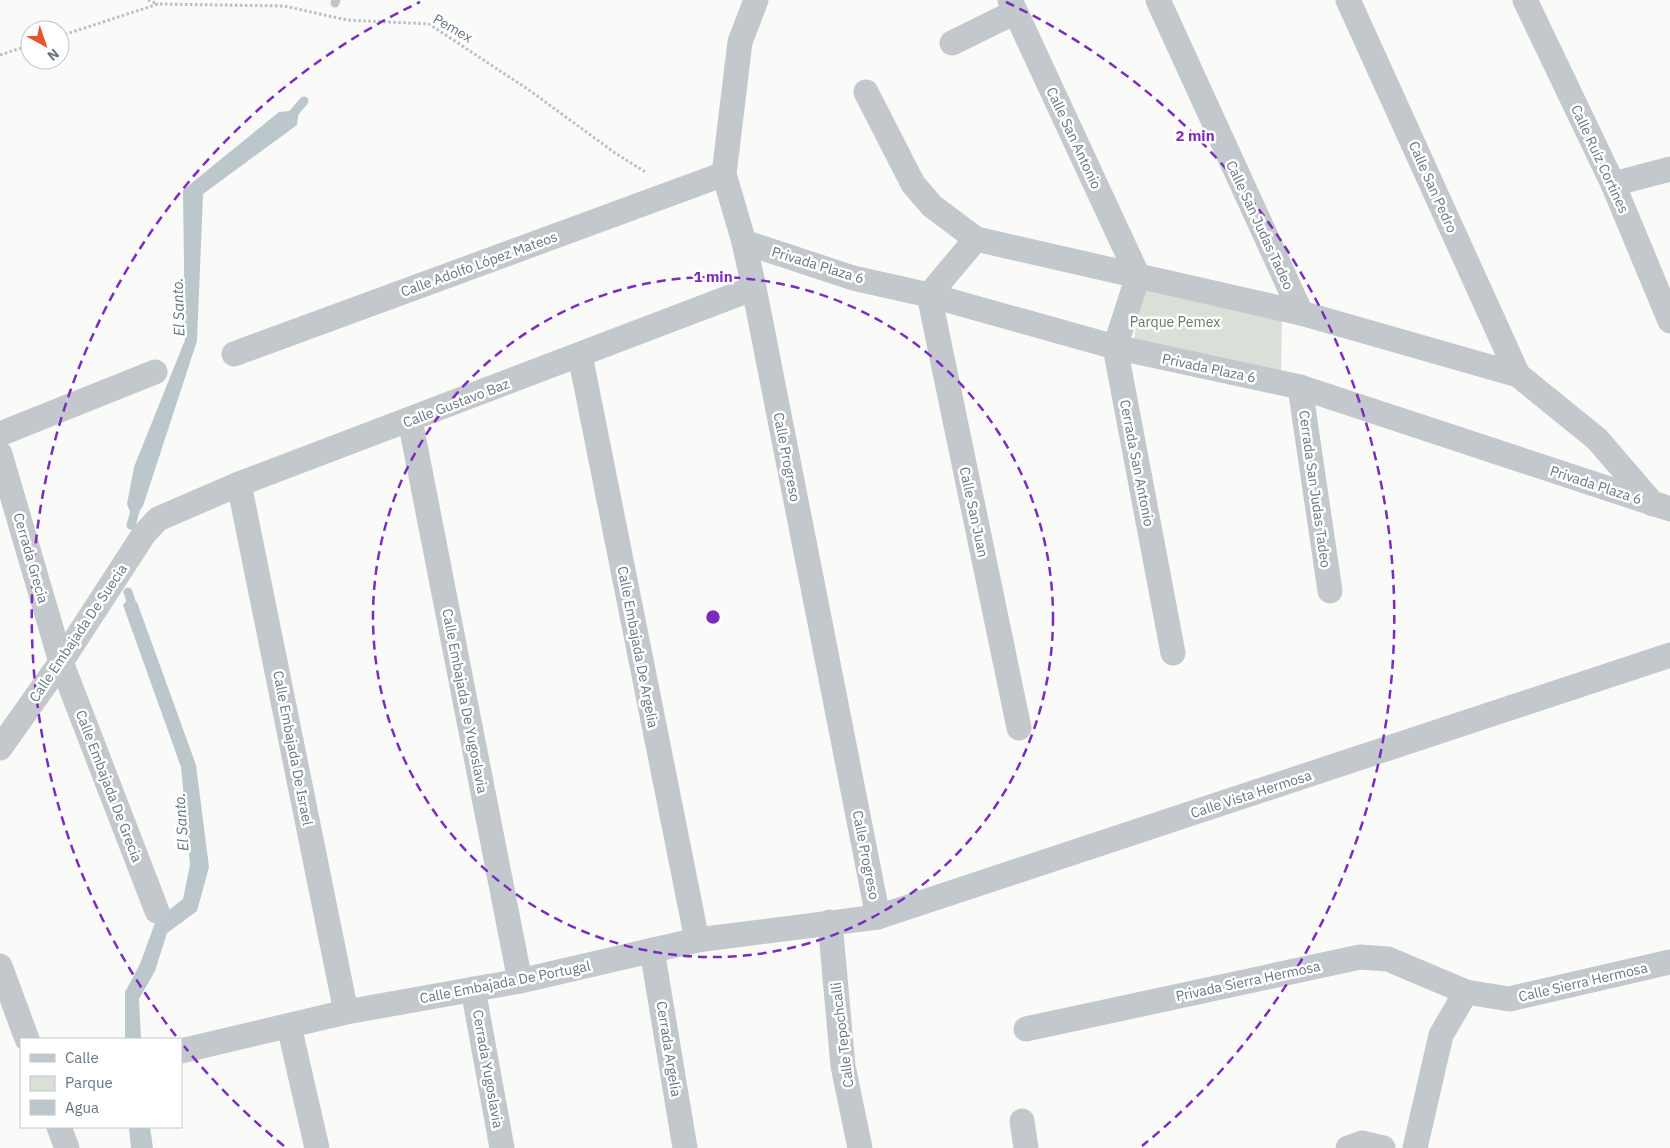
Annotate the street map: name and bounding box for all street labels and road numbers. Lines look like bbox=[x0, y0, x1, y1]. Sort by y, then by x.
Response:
street label: Pemex bbox=[430, 10, 476, 46]
street label: Calle San Antonio bbox=[1042, 84, 1106, 192]
street label: Calle Ruíz Cortines bbox=[1567, 102, 1633, 216]
street label: Calle San Pedro bbox=[1405, 138, 1461, 236]
street label: Calle San Judas Tadeo bbox=[1222, 158, 1298, 293]
street label: Calle Adolfo López Mateos bbox=[398, 227, 560, 301]
street label: Privada Plaza 6 bbox=[770, 242, 866, 288]
street label: Privada Plaza 6 bbox=[1160, 349, 1258, 387]
street label: Calle Gustavo Baz bbox=[400, 374, 512, 432]
street label: Cerrada San Antonio bbox=[1116, 398, 1158, 528]
street label: Cerrada San Judas Tadeo bbox=[1295, 409, 1335, 569]
street label: Calle Progreso bbox=[770, 411, 805, 503]
street label: Privada Plaza 6 bbox=[1548, 462, 1644, 508]
street label: Calle San Juan bbox=[956, 465, 992, 559]
street label: Cerrada Grecia bbox=[9, 511, 53, 606]
street label: Calle Embajada De Suecia bbox=[25, 560, 131, 705]
street label: Calle Embajada De Argelia bbox=[613, 565, 663, 730]
street label: Calle Embajada De Yugoslavia bbox=[438, 607, 492, 795]
street label: Calle Embajada De Israel bbox=[269, 669, 317, 827]
street label: Calle Embajada De Grecia bbox=[72, 707, 147, 865]
street label: Calle Vista Hermosa bbox=[1188, 766, 1314, 822]
street label: Calle Progreso bbox=[849, 809, 884, 901]
street label: Calle Embajada De Portugal bbox=[418, 957, 592, 1007]
street label: Privada Sierra Hermosa bbox=[1174, 957, 1323, 1005]
street label: Calle Sierra Hermosa bbox=[1517, 958, 1650, 1006]
street label: Calle Tepochcalli bbox=[827, 981, 857, 1089]
street label: Cerrada Argelia bbox=[653, 1000, 686, 1099]
street label: Cerrada Yugoslavia bbox=[469, 1008, 507, 1130]

